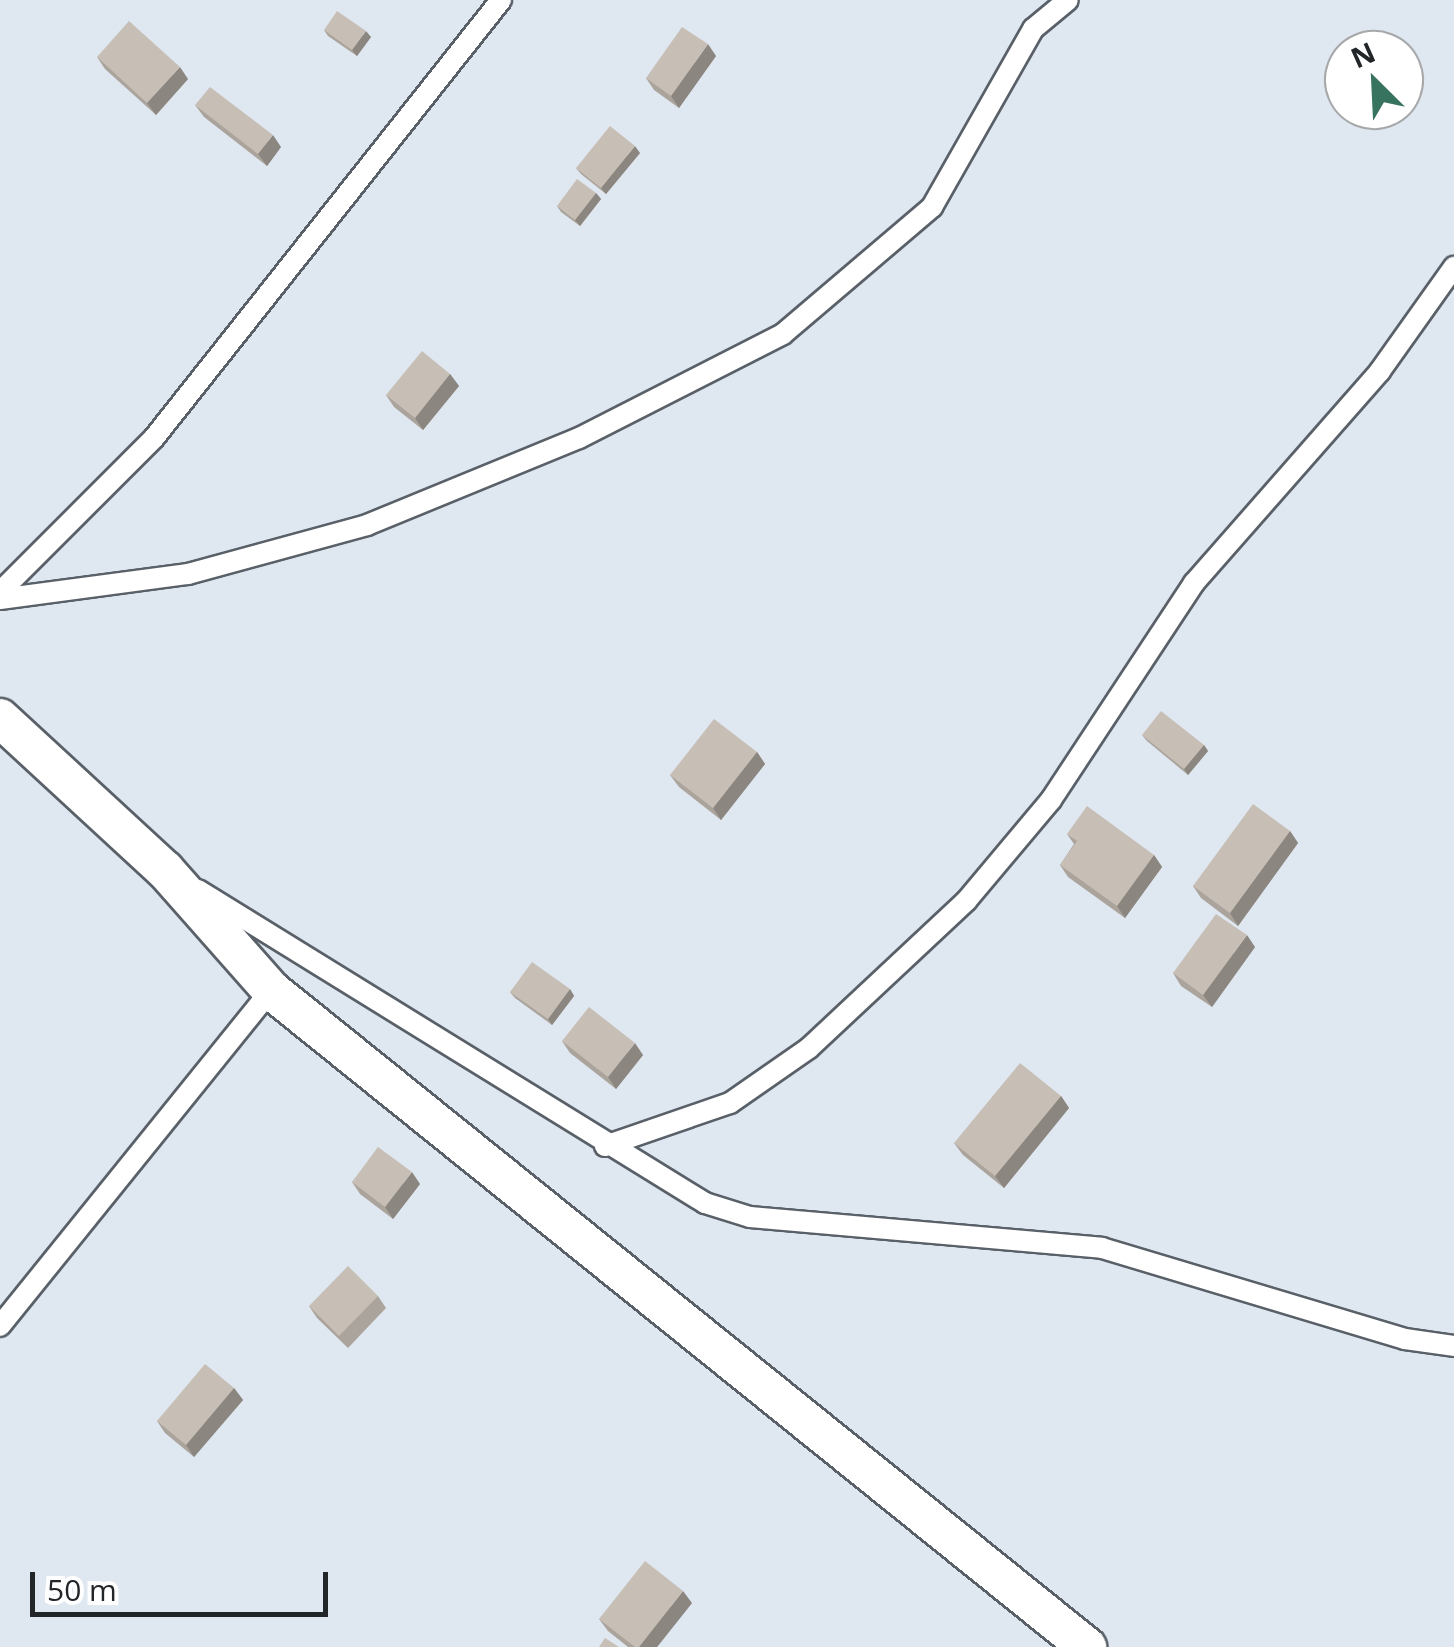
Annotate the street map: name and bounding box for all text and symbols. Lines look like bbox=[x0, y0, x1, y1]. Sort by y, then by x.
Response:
north arrow bbox=[1324, 30, 1424, 130]
text: N bbox=[1344, 32, 1381, 76]
scale bar bbox=[35, 1552, 332, 1614]
text: 50 m bbox=[47, 1569, 117, 1610]

